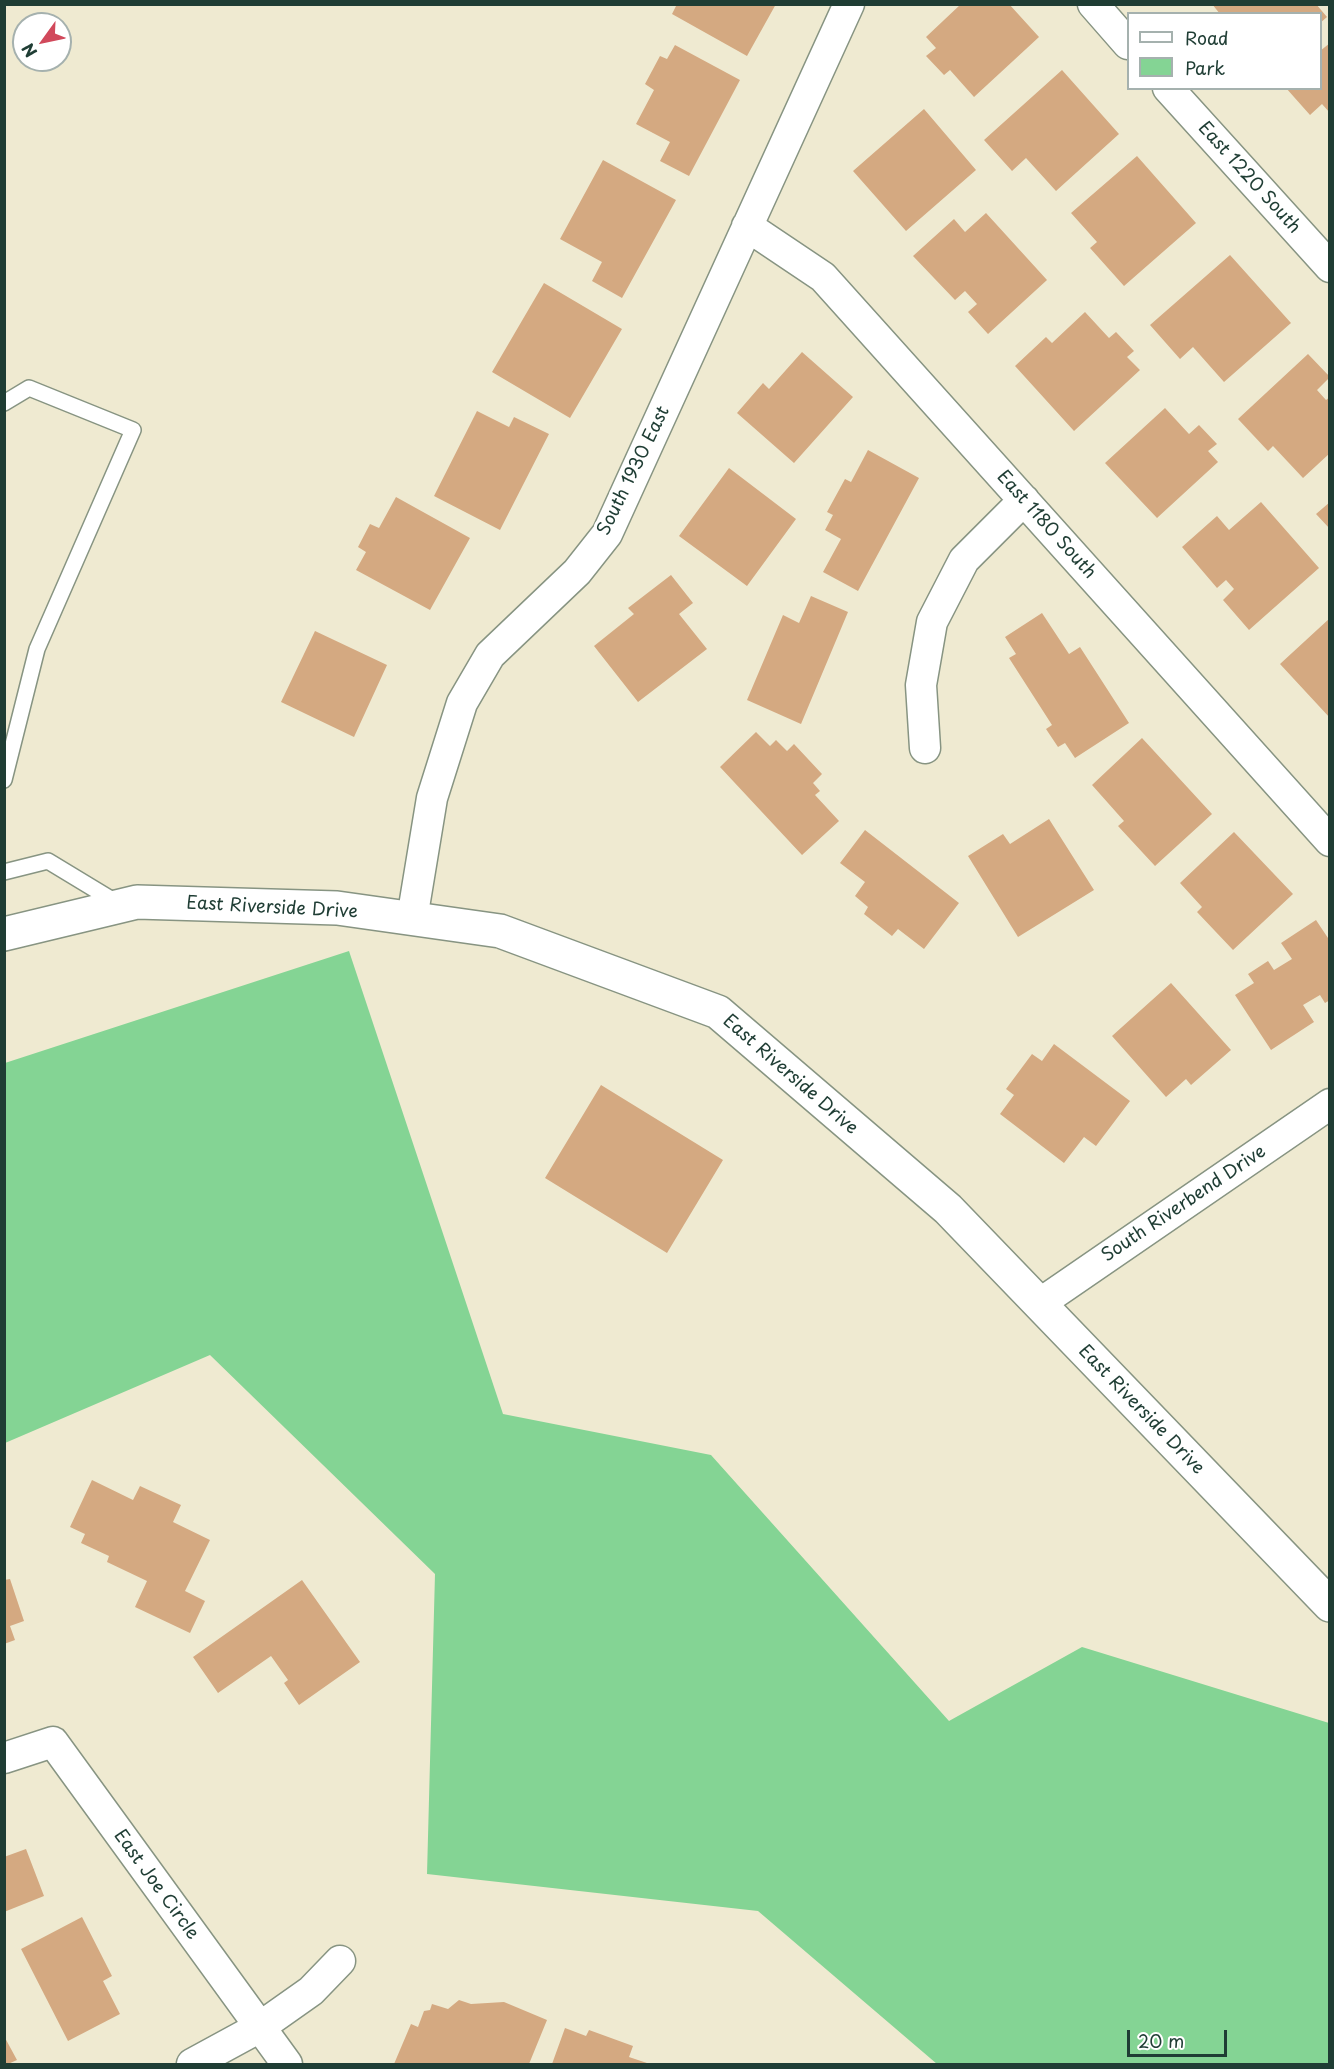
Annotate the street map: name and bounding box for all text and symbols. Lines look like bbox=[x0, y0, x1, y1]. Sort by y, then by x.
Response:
north arrow bbox=[12, 12, 72, 72]
legend bbox=[1127, 12, 1322, 90]
text: Road bbox=[1185, 24, 1229, 51]
text: N bbox=[15, 39, 42, 63]
text: Park bbox=[1185, 54, 1225, 81]
street label: East 1220 South bbox=[1193, 118, 1305, 238]
street label: South 1930 East bbox=[593, 403, 675, 539]
street label: East 1180 South bbox=[992, 467, 1100, 583]
street label: East Riverside Drive bbox=[186, 893, 358, 923]
street label: East Riverside Drive bbox=[718, 1010, 862, 1140]
street label: South Riverbend Drive bbox=[1098, 1141, 1270, 1267]
street label: East Riverside Drive bbox=[1074, 1341, 1208, 1479]
street label: East Joe Circle bbox=[109, 1826, 203, 1944]
scale bar bbox=[1130, 2018, 1230, 2056]
text: 20 m bbox=[1138, 2027, 1184, 2054]

